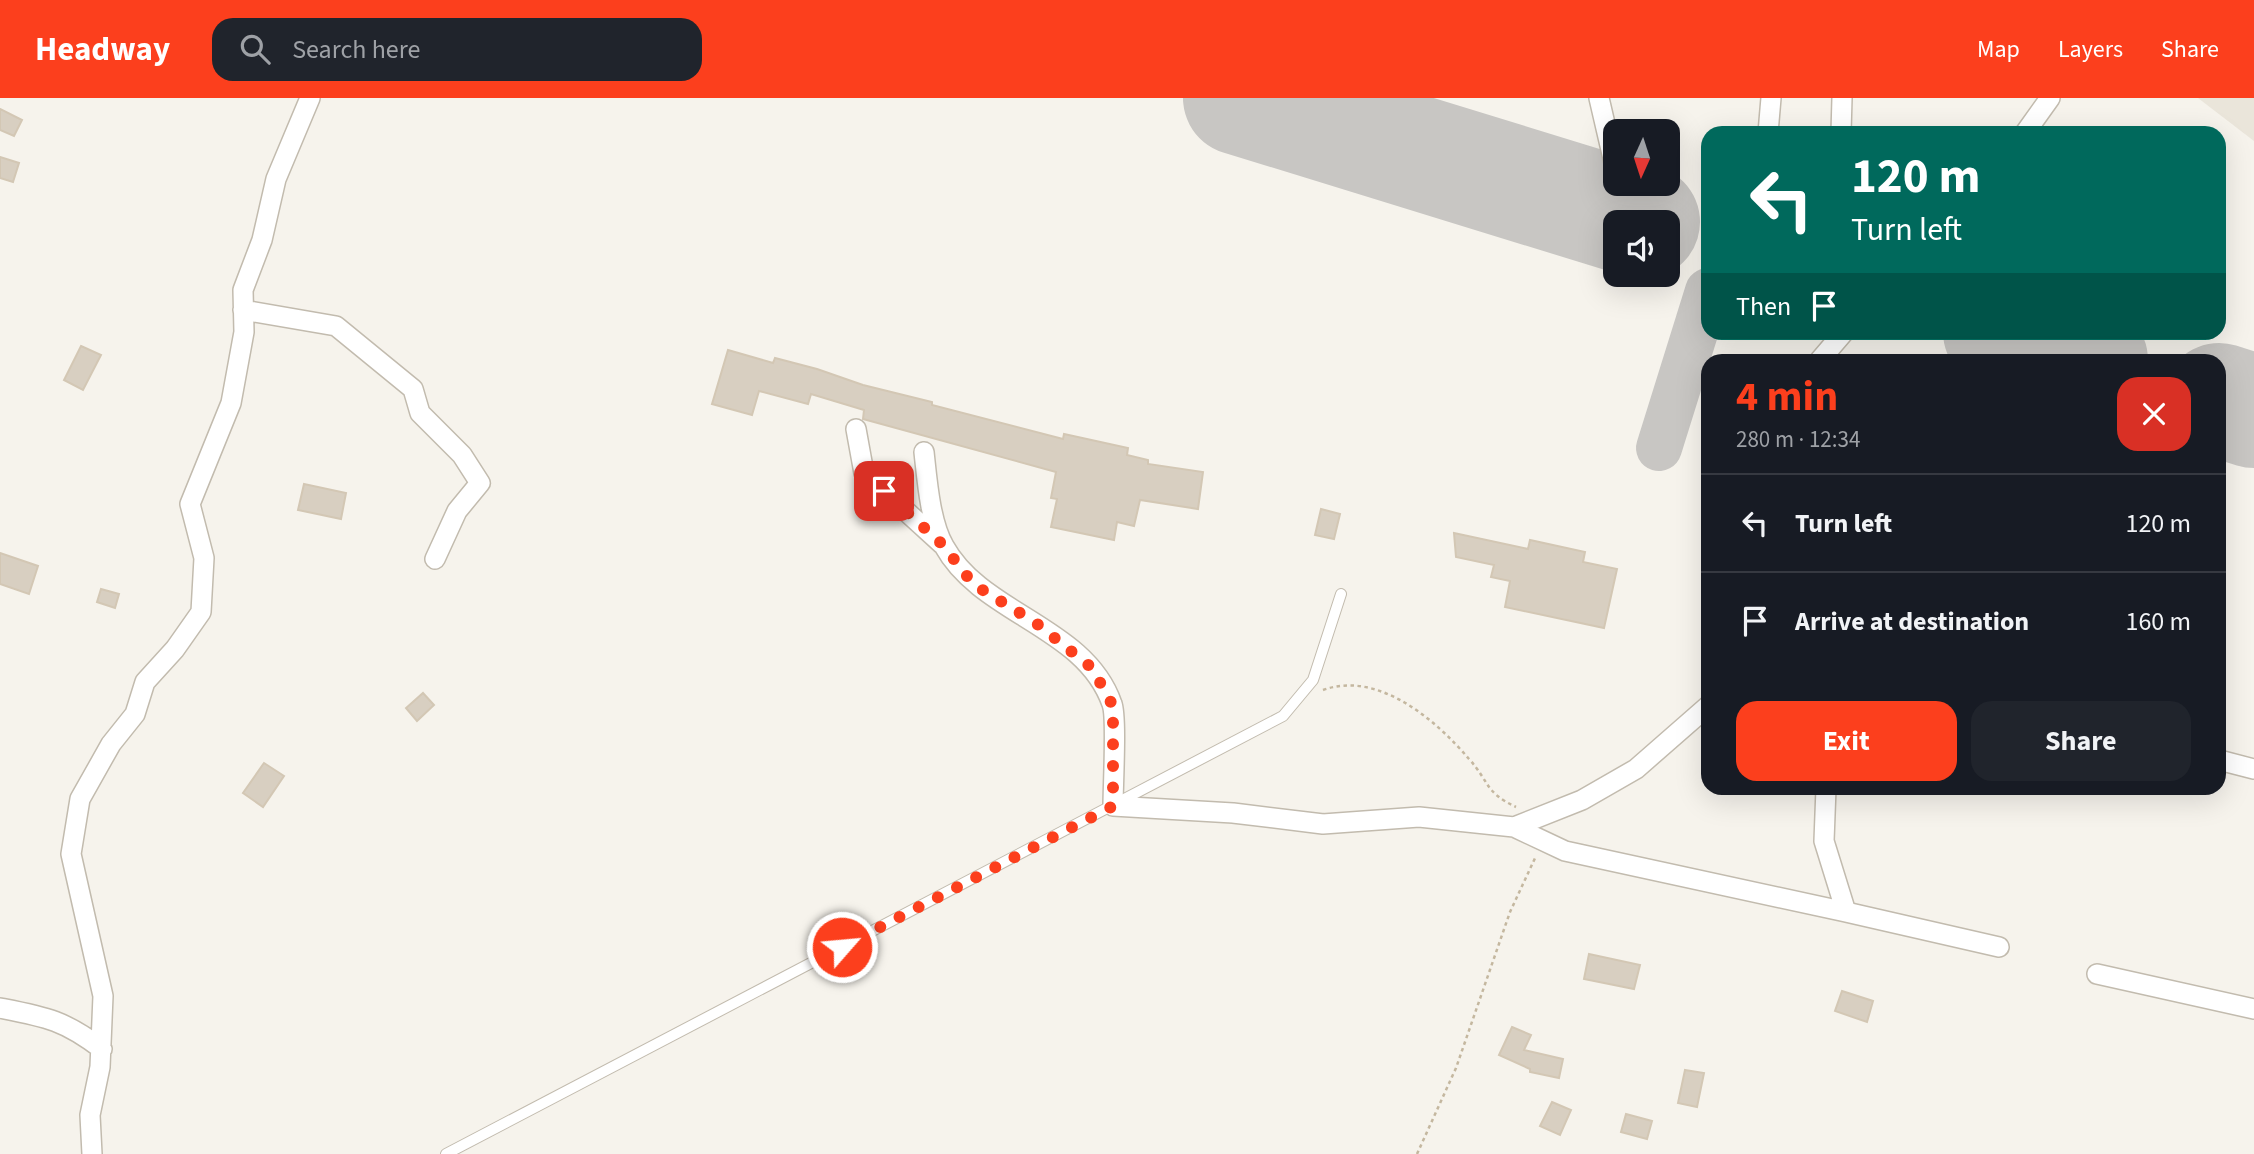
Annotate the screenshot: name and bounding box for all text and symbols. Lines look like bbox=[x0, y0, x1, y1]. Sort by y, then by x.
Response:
search box bbox=[212, 18, 702, 81]
text: Headway bbox=[35, 26, 170, 73]
icon: search bbox=[236, 30, 274, 68]
text: Search here bbox=[292, 31, 420, 68]
text: Map bbox=[1977, 32, 2020, 67]
text: Layers bbox=[2058, 32, 2123, 67]
text: Share bbox=[2161, 32, 2219, 67]
north arrow bbox=[1603, 119, 1680, 196]
map controls bbox=[1603, 119, 1680, 287]
text: 120 m bbox=[1851, 142, 1980, 212]
icon: left bbox=[1736, 154, 1827, 245]
text: Turn left bbox=[1851, 207, 1962, 253]
button: sound bbox=[1603, 210, 1680, 287]
icon: arrive bbox=[1805, 287, 1843, 325]
text: Then bbox=[1736, 288, 1791, 325]
text: 4 min bbox=[1736, 367, 1838, 427]
button: close bbox=[2117, 377, 2191, 451]
text: 280 m · 12:34 bbox=[1736, 423, 1860, 456]
pin bbox=[854, 461, 914, 521]
icon: arrive bbox=[865, 472, 903, 510]
icon: left bbox=[1736, 504, 1774, 542]
text: Turn left bbox=[1795, 505, 1892, 542]
text: 120 m bbox=[2125, 505, 2191, 542]
icon: arrive bbox=[1736, 602, 1774, 640]
text: Arrive at destination bbox=[1795, 603, 2029, 640]
text: 160 m bbox=[2125, 603, 2191, 640]
button: Exit bbox=[1736, 701, 1957, 781]
button: Share bbox=[1971, 701, 2191, 781]
position arrow bbox=[805, 910, 879, 984]

